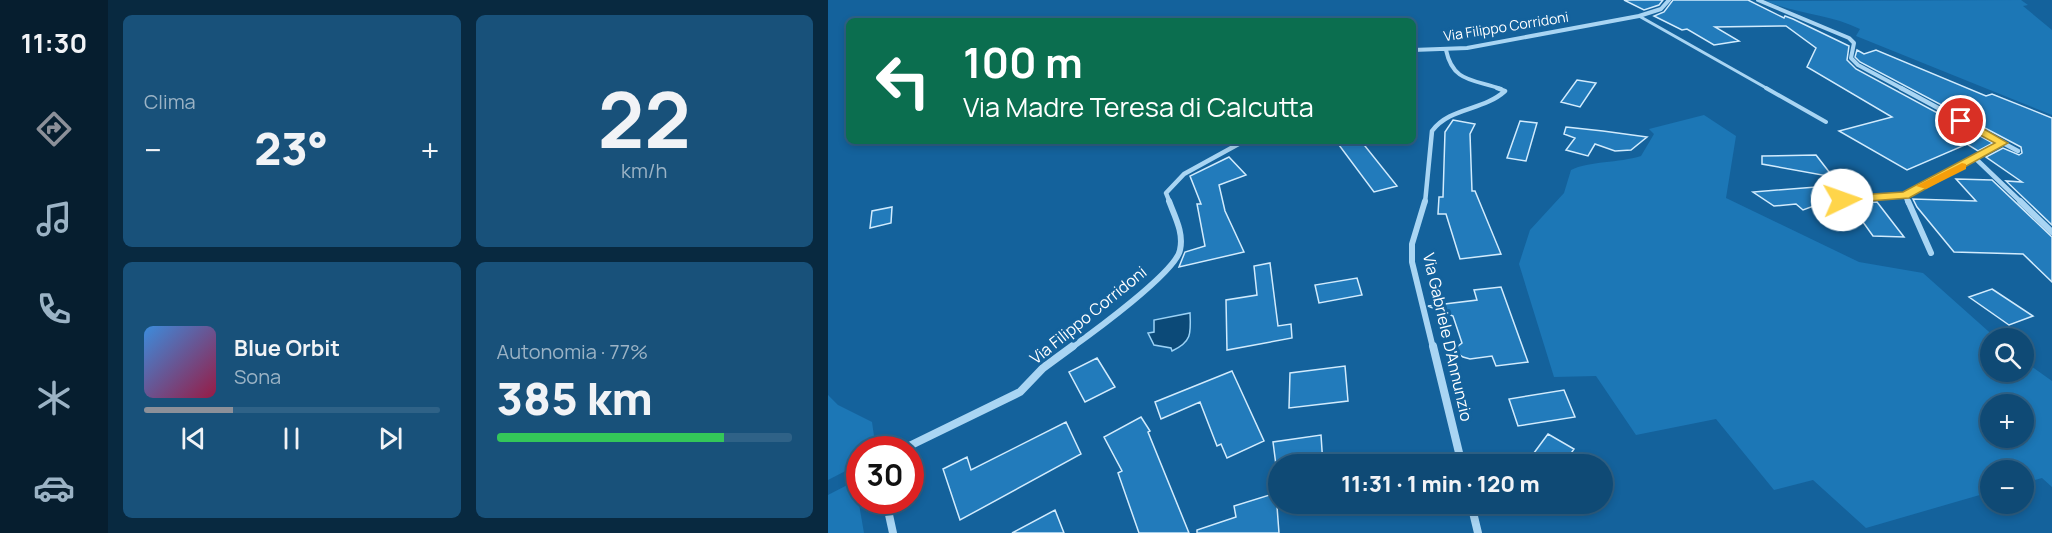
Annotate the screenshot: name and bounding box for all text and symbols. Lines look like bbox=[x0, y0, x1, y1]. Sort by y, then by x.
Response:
street label: Via Filippo Corridoni bbox=[1442, 7, 1570, 45]
text: 11:30 bbox=[21, 24, 87, 61]
text: 100 m bbox=[963, 33, 1083, 91]
icon: left bbox=[864, 42, 942, 120]
text: 22 bbox=[598, 65, 691, 171]
text: Clima bbox=[144, 88, 196, 115]
text: Via Madre Teresa di Calcutta bbox=[963, 88, 1314, 125]
pin bbox=[1935, 95, 1986, 146]
icon: arrive bbox=[1944, 104, 1977, 137]
icon: directions bbox=[33, 108, 75, 150]
text: 23° bbox=[254, 117, 328, 179]
text: − bbox=[144, 127, 162, 172]
text: + bbox=[420, 127, 439, 172]
text: km/h bbox=[621, 157, 668, 184]
position arrow bbox=[1810, 168, 1874, 232]
icon: music bbox=[33, 198, 75, 240]
street label: Via Gabriele D'Annunzio bbox=[1418, 251, 1478, 423]
street label: Via Filippo Corridoni bbox=[1025, 261, 1151, 369]
icon: phone bbox=[33, 288, 75, 330]
map controls bbox=[1980, 328, 2034, 514]
button: search bbox=[1980, 328, 2034, 382]
text: Blue Orbit bbox=[234, 333, 340, 363]
text: Autonomia · 77% bbox=[497, 338, 648, 365]
text: Sona bbox=[234, 363, 281, 390]
text: 385 km bbox=[497, 367, 653, 429]
icon: climate bbox=[33, 377, 75, 419]
button: + bbox=[1980, 394, 2034, 448]
icon: previous bbox=[177, 422, 210, 455]
icon: pause bbox=[275, 422, 308, 455]
icon: next bbox=[374, 422, 407, 455]
speed limit sign: 30 bbox=[846, 436, 924, 514]
button: − bbox=[1980, 460, 2034, 514]
icon: car bbox=[33, 467, 75, 509]
text: 11:31 · 1 min · 120 m bbox=[1341, 469, 1540, 499]

